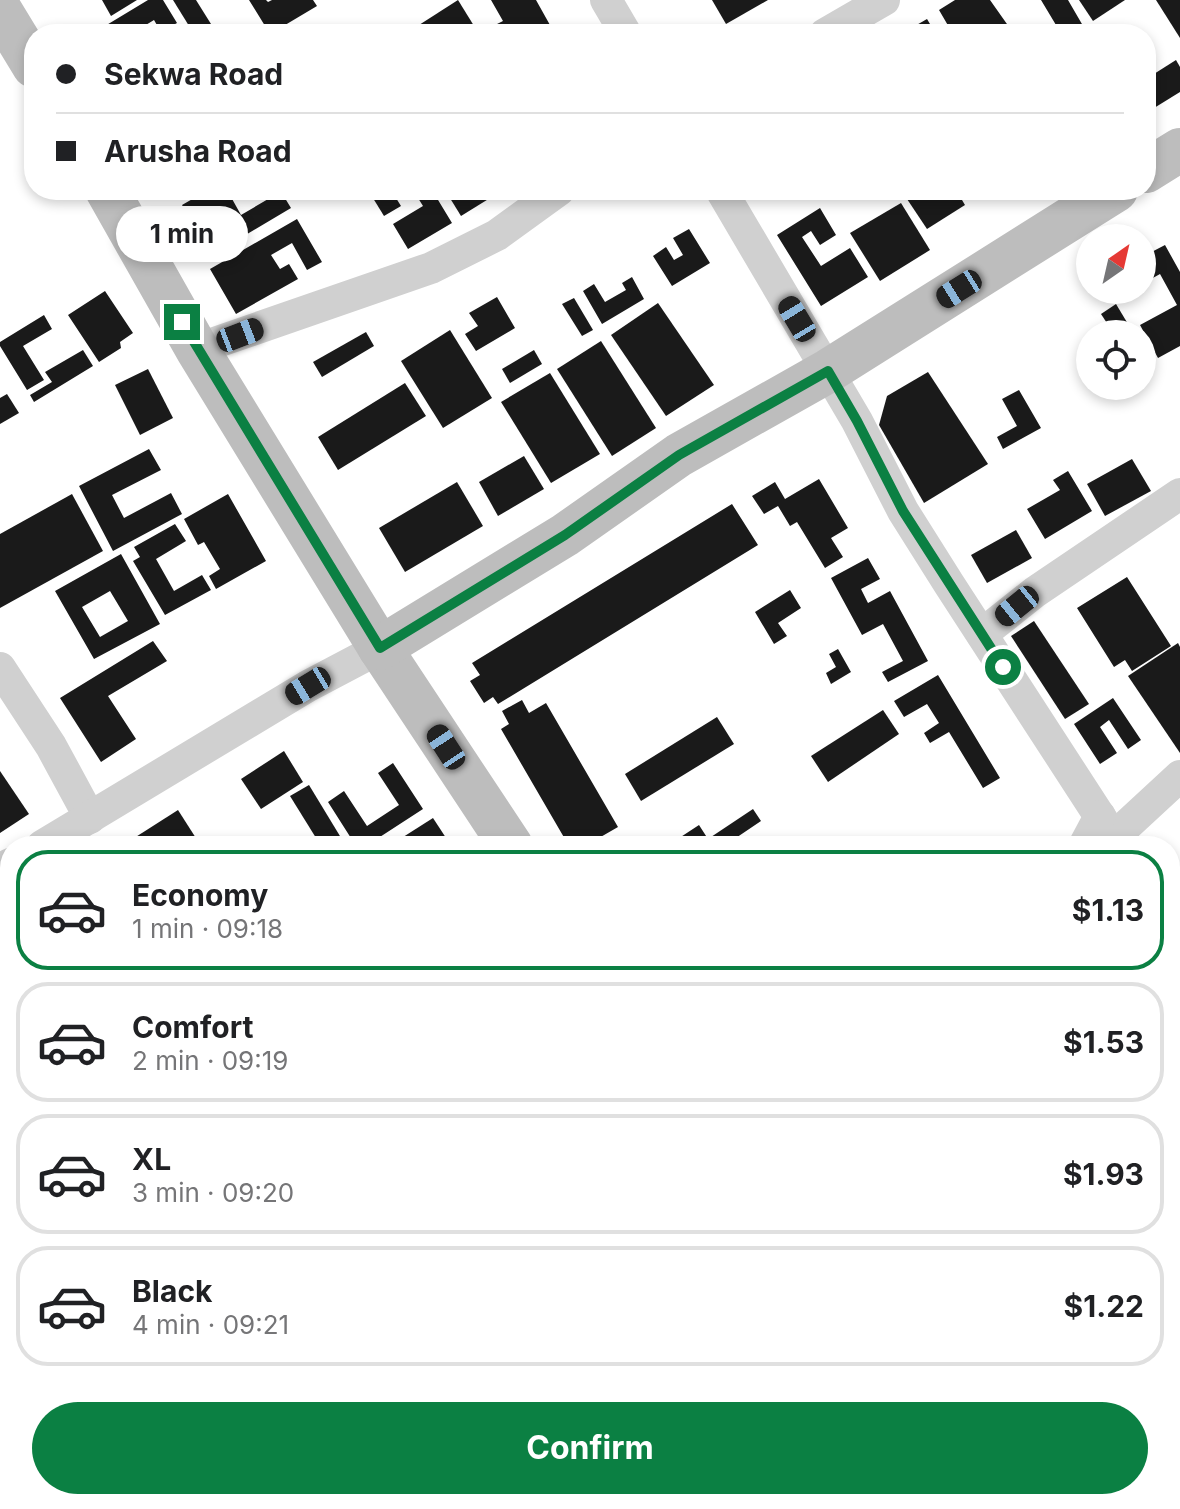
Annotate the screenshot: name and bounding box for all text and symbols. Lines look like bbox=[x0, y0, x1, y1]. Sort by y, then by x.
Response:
text: Sekwa Road bbox=[104, 56, 283, 92]
text: Arusha Road bbox=[104, 133, 292, 169]
callout: 1 min bbox=[116, 206, 248, 262]
text: 1 min bbox=[150, 218, 214, 249]
north arrow bbox=[1076, 224, 1156, 304]
map controls bbox=[1076, 224, 1156, 400]
car bbox=[932, 266, 986, 312]
car bbox=[774, 292, 820, 346]
route end bbox=[164, 304, 200, 340]
car bbox=[213, 315, 267, 355]
button: locate bbox=[1076, 320, 1156, 400]
car bbox=[991, 582, 1043, 630]
route start bbox=[985, 649, 1021, 685]
car bbox=[281, 663, 335, 709]
car bbox=[423, 720, 469, 774]
icon: car bbox=[36, 874, 108, 946]
text: Economy bbox=[132, 877, 268, 913]
text: $1.13 bbox=[1072, 892, 1144, 928]
text: 1 min · 09:18 bbox=[132, 913, 283, 944]
icon: car bbox=[36, 1006, 108, 1078]
text: Comfort bbox=[132, 1009, 253, 1045]
text: $1.53 bbox=[1063, 1024, 1144, 1060]
text: 2 min · 09:19 bbox=[132, 1045, 288, 1076]
icon: car bbox=[36, 1138, 108, 1210]
text: XL bbox=[132, 1141, 171, 1177]
text: $1.93 bbox=[1063, 1156, 1144, 1192]
text: 3 min · 09:20 bbox=[132, 1177, 294, 1208]
icon: car bbox=[36, 1270, 108, 1342]
text: Black bbox=[132, 1273, 212, 1309]
text: $1.22 bbox=[1064, 1288, 1144, 1324]
text: 4 min · 09:21 bbox=[132, 1309, 289, 1340]
button: Confirm bbox=[32, 1402, 1148, 1494]

